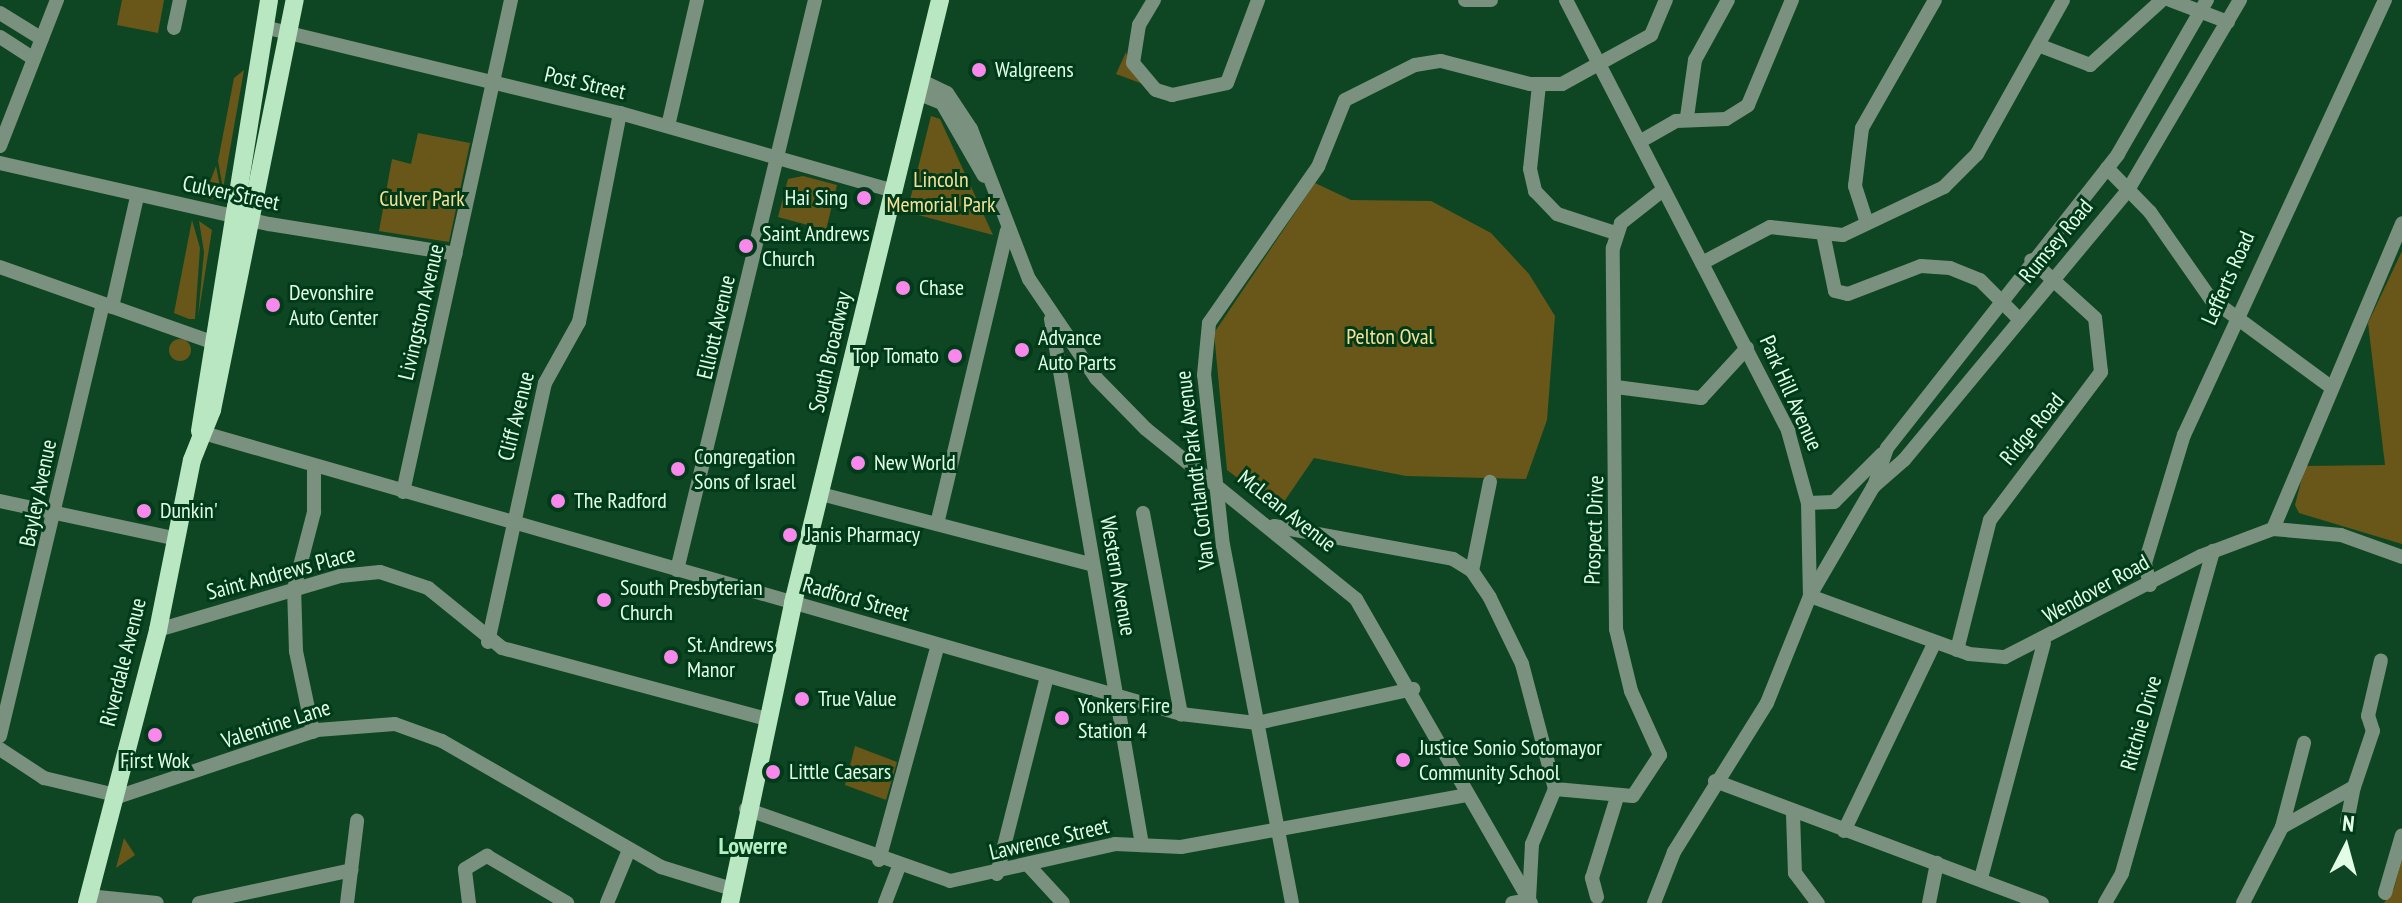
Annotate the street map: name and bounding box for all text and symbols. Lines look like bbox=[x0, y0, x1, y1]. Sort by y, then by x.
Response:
place label: Walgreens bbox=[995, 57, 1074, 83]
street label: Post Street bbox=[542, 61, 628, 105]
marker: Walgreens bbox=[970, 61, 988, 79]
park label: Lincoln Memorial Park bbox=[886, 166, 996, 218]
street label: Culver Street bbox=[180, 170, 282, 216]
place label: Hai Sing bbox=[785, 185, 848, 211]
park label: Culver Park bbox=[379, 186, 465, 212]
marker: Hai Sing bbox=[855, 189, 873, 207]
street label: Rumsey Road bbox=[2013, 194, 2099, 288]
place label: Saint Andrews Church bbox=[762, 220, 870, 272]
street label: Lefferts Road bbox=[2196, 227, 2260, 329]
marker: Saint Andrews Church bbox=[737, 237, 755, 255]
street label: Livingston Avenue bbox=[392, 241, 450, 383]
street label: Elliott Avenue bbox=[691, 272, 741, 382]
place label: Chase bbox=[919, 275, 964, 301]
place label: Devonshire Auto Center bbox=[289, 279, 378, 330]
marker: Chase bbox=[894, 279, 912, 297]
street label: South Broadway bbox=[803, 289, 857, 415]
marker: Devonshire Auto Center bbox=[264, 296, 282, 314]
place label: Advance Auto Parts bbox=[1038, 324, 1116, 376]
park label: Pelton Oval bbox=[1346, 324, 1434, 350]
street label: Park Hill Avenue bbox=[1754, 331, 1828, 455]
marker: Advance Auto Parts bbox=[1013, 341, 1031, 359]
place label: Top Tomato bbox=[852, 343, 939, 369]
marker: Top Tomato bbox=[946, 347, 964, 365]
street label: Cliff Avenue bbox=[492, 368, 540, 464]
street label: Van Cortlandt Park Avenue bbox=[1170, 369, 1220, 571]
street label: Ridge Road bbox=[1994, 388, 2070, 470]
street label: Bayley Avenue bbox=[14, 437, 62, 549]
place label: Congregation Sons of Israel bbox=[694, 443, 796, 494]
place label: New World bbox=[874, 450, 957, 476]
marker: New World bbox=[849, 454, 867, 472]
marker: Congregation Sons of Israel bbox=[669, 460, 687, 478]
street label: McLean Avenue bbox=[1232, 464, 1342, 558]
street label: Prospect Drive bbox=[1579, 475, 1609, 585]
place label: The Radford bbox=[574, 488, 667, 514]
marker: The Radford bbox=[549, 492, 567, 510]
place label: Dunkin' bbox=[160, 498, 218, 524]
marker: Dunkin' bbox=[135, 502, 153, 520]
street label: Western Avenue bbox=[1094, 514, 1142, 638]
place label: Janis Pharmacy bbox=[806, 522, 920, 548]
marker: Janis Pharmacy bbox=[781, 526, 799, 544]
street label: Saint Andrews Place bbox=[204, 540, 358, 606]
street label: Wendover Road bbox=[2038, 549, 2154, 629]
street label: Radford Street bbox=[800, 571, 912, 627]
place label: South Presbyterian Church bbox=[620, 574, 763, 626]
marker: South Presbyterian Church bbox=[595, 591, 613, 609]
street label: Riverdale Avenue bbox=[94, 595, 152, 729]
place label: St. Andrews Manor bbox=[687, 631, 776, 682]
marker: St. Andrews Manor bbox=[662, 648, 680, 666]
street label: Ritchie Drive bbox=[2115, 673, 2167, 773]
place label: True Value bbox=[818, 686, 897, 712]
marker: True Value bbox=[793, 690, 811, 708]
place label: Yonkers Fire Station 4 bbox=[1078, 692, 1170, 744]
street label: Valentine Lane bbox=[218, 694, 334, 754]
marker: Yonkers Fire Station 4 bbox=[1053, 709, 1071, 727]
marker: First Wok bbox=[146, 726, 164, 744]
place label: Justice Sonio Sotomayor Community School bbox=[1419, 734, 1602, 786]
place label: First Wok bbox=[120, 748, 190, 774]
marker: Justice Sonio Sotomayor Community School bbox=[1394, 751, 1412, 769]
place label: Little Caesars bbox=[789, 759, 891, 785]
marker: Little Caesars bbox=[764, 763, 782, 781]
north arrow bbox=[2306, 807, 2386, 887]
text: N bbox=[2341, 809, 2356, 838]
street label: Lawrence Street bbox=[987, 812, 1111, 866]
district label: Lowerre bbox=[719, 832, 787, 860]

